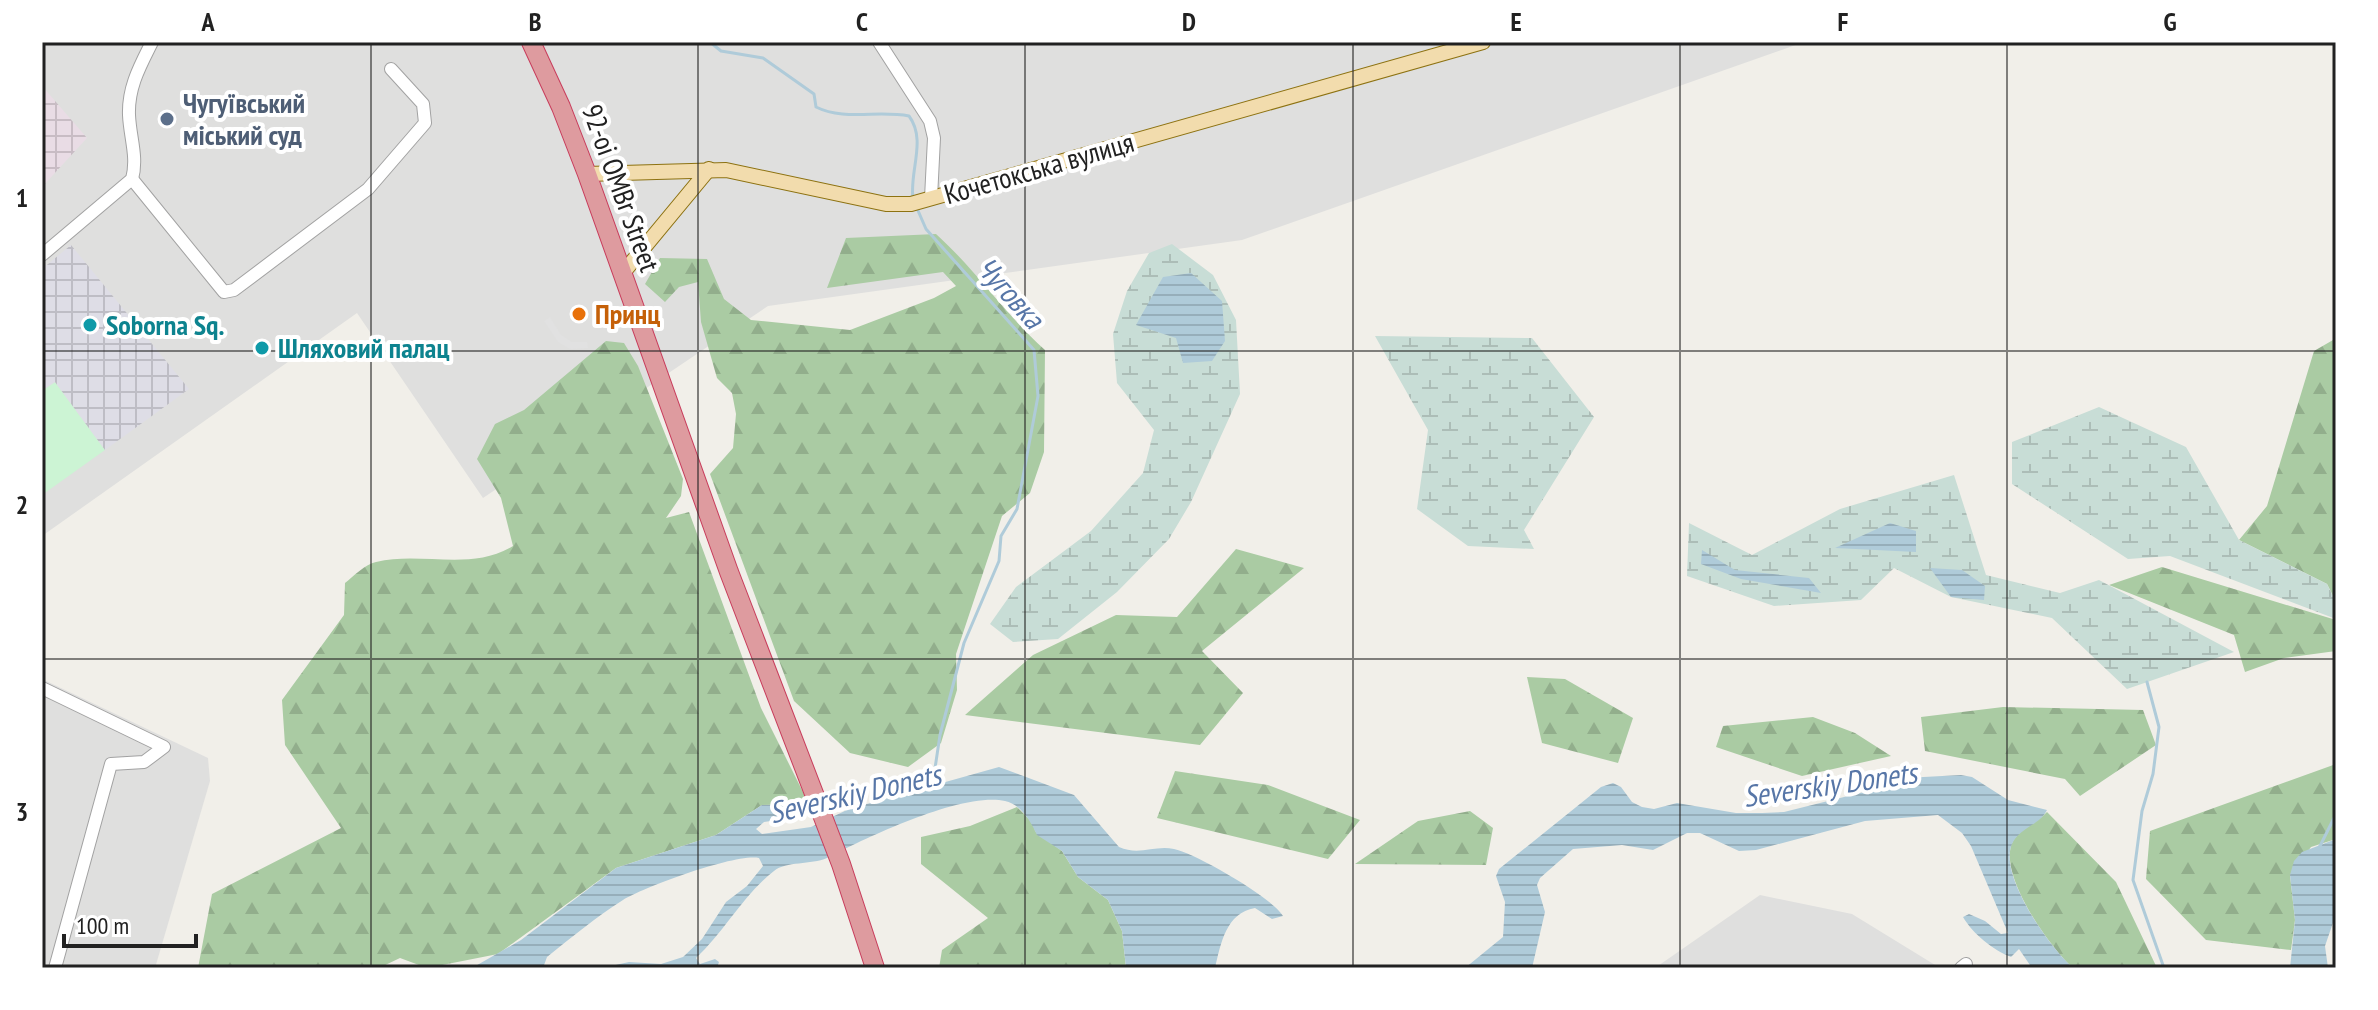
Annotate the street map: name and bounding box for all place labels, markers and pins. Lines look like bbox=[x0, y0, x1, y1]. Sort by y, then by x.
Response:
place label: Чугуївський міський суд bbox=[183, 84, 305, 153]
marker: Чугуївський міський суд bbox=[158, 110, 176, 128]
place label: Принц bbox=[595, 295, 660, 332]
marker: Принц bbox=[570, 305, 588, 323]
place label: Soborna Sq. bbox=[106, 306, 224, 343]
marker: Soborna Sq. bbox=[81, 316, 99, 334]
place label: Шляховий палац bbox=[278, 329, 449, 366]
marker: Шляховий палац bbox=[253, 339, 271, 357]

